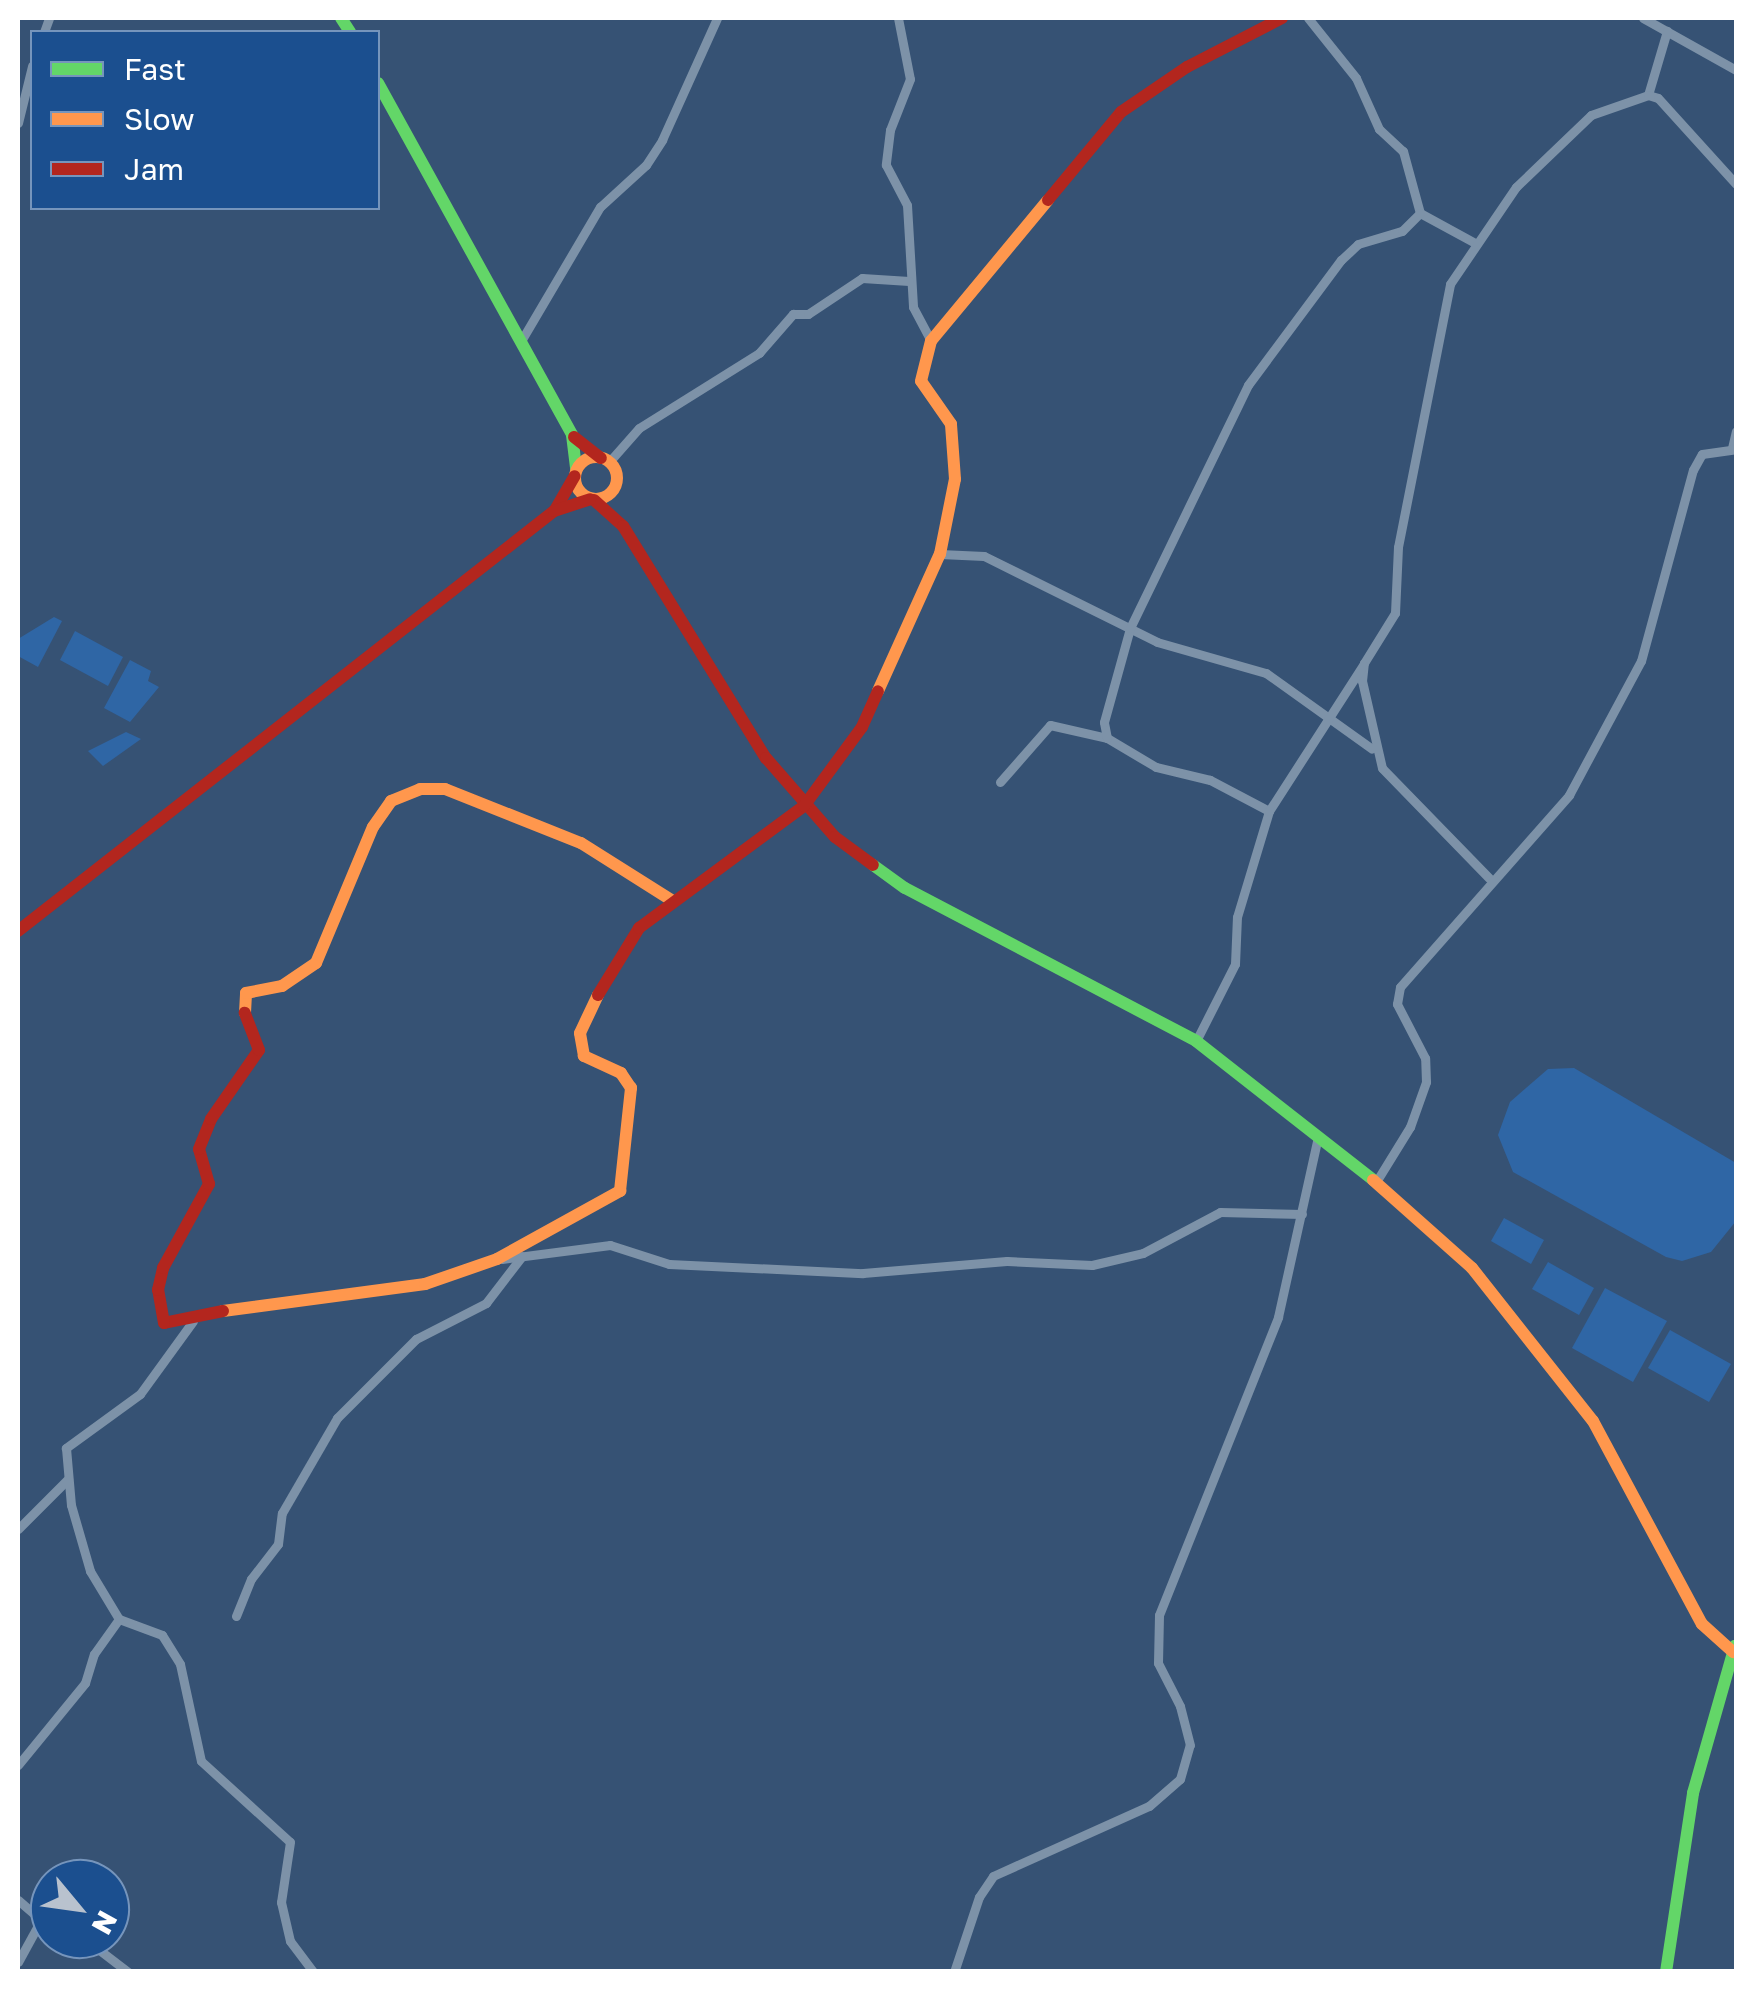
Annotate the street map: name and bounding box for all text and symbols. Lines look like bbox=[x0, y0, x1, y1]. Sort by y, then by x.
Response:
legend bbox=[30, 30, 380, 210]
text: Fast bbox=[124, 51, 186, 87]
text: Slow bbox=[124, 101, 195, 137]
text: Jam bbox=[124, 151, 184, 187]
north arrow bbox=[30, 1859, 130, 1959]
text: N bbox=[85, 1906, 125, 1940]

